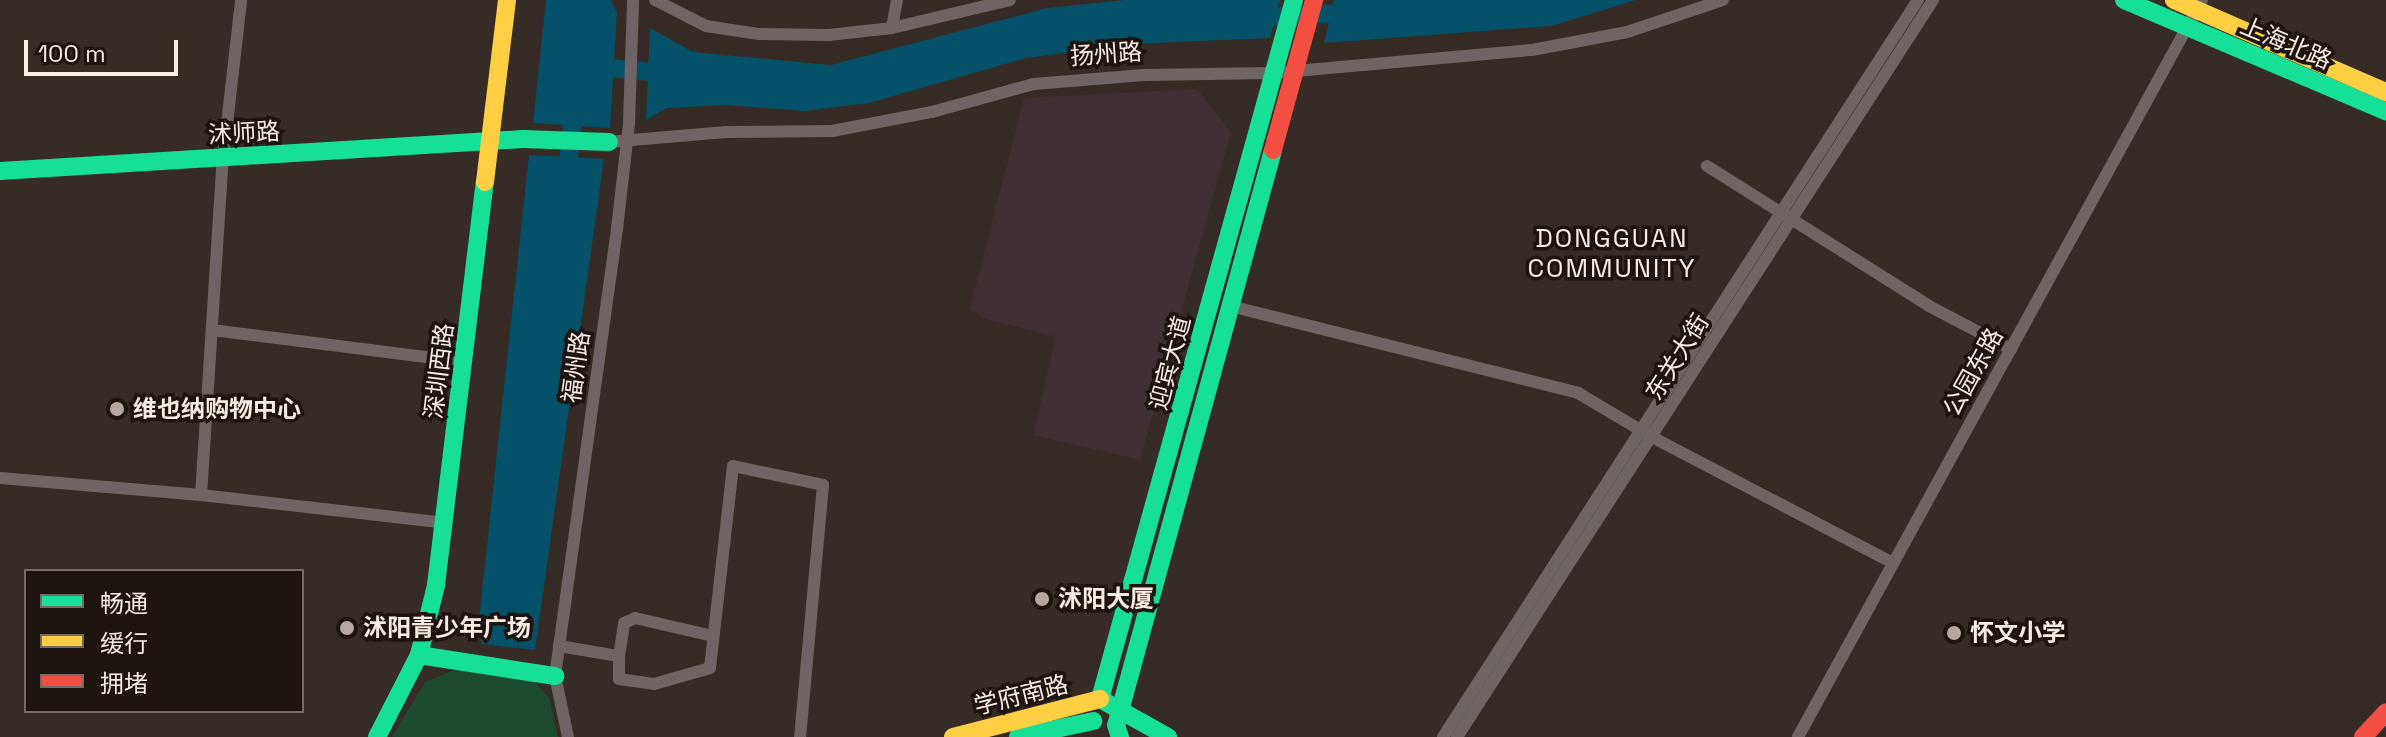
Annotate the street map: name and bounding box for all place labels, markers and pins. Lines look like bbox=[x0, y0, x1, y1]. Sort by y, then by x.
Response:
place label: 维也纳购物中心 bbox=[133, 395, 301, 423]
marker: 维也纳购物中心 bbox=[108, 400, 126, 418]
place label: 沭阳大厦 bbox=[1058, 585, 1154, 613]
marker: 沭阳大厦 bbox=[1033, 590, 1051, 608]
place label: 沭阳青少年广场 bbox=[363, 614, 531, 642]
marker: 沭阳青少年广场 bbox=[338, 619, 356, 637]
place label: 怀文小学 bbox=[1970, 619, 2066, 647]
marker: 怀文小学 bbox=[1945, 624, 1963, 642]

